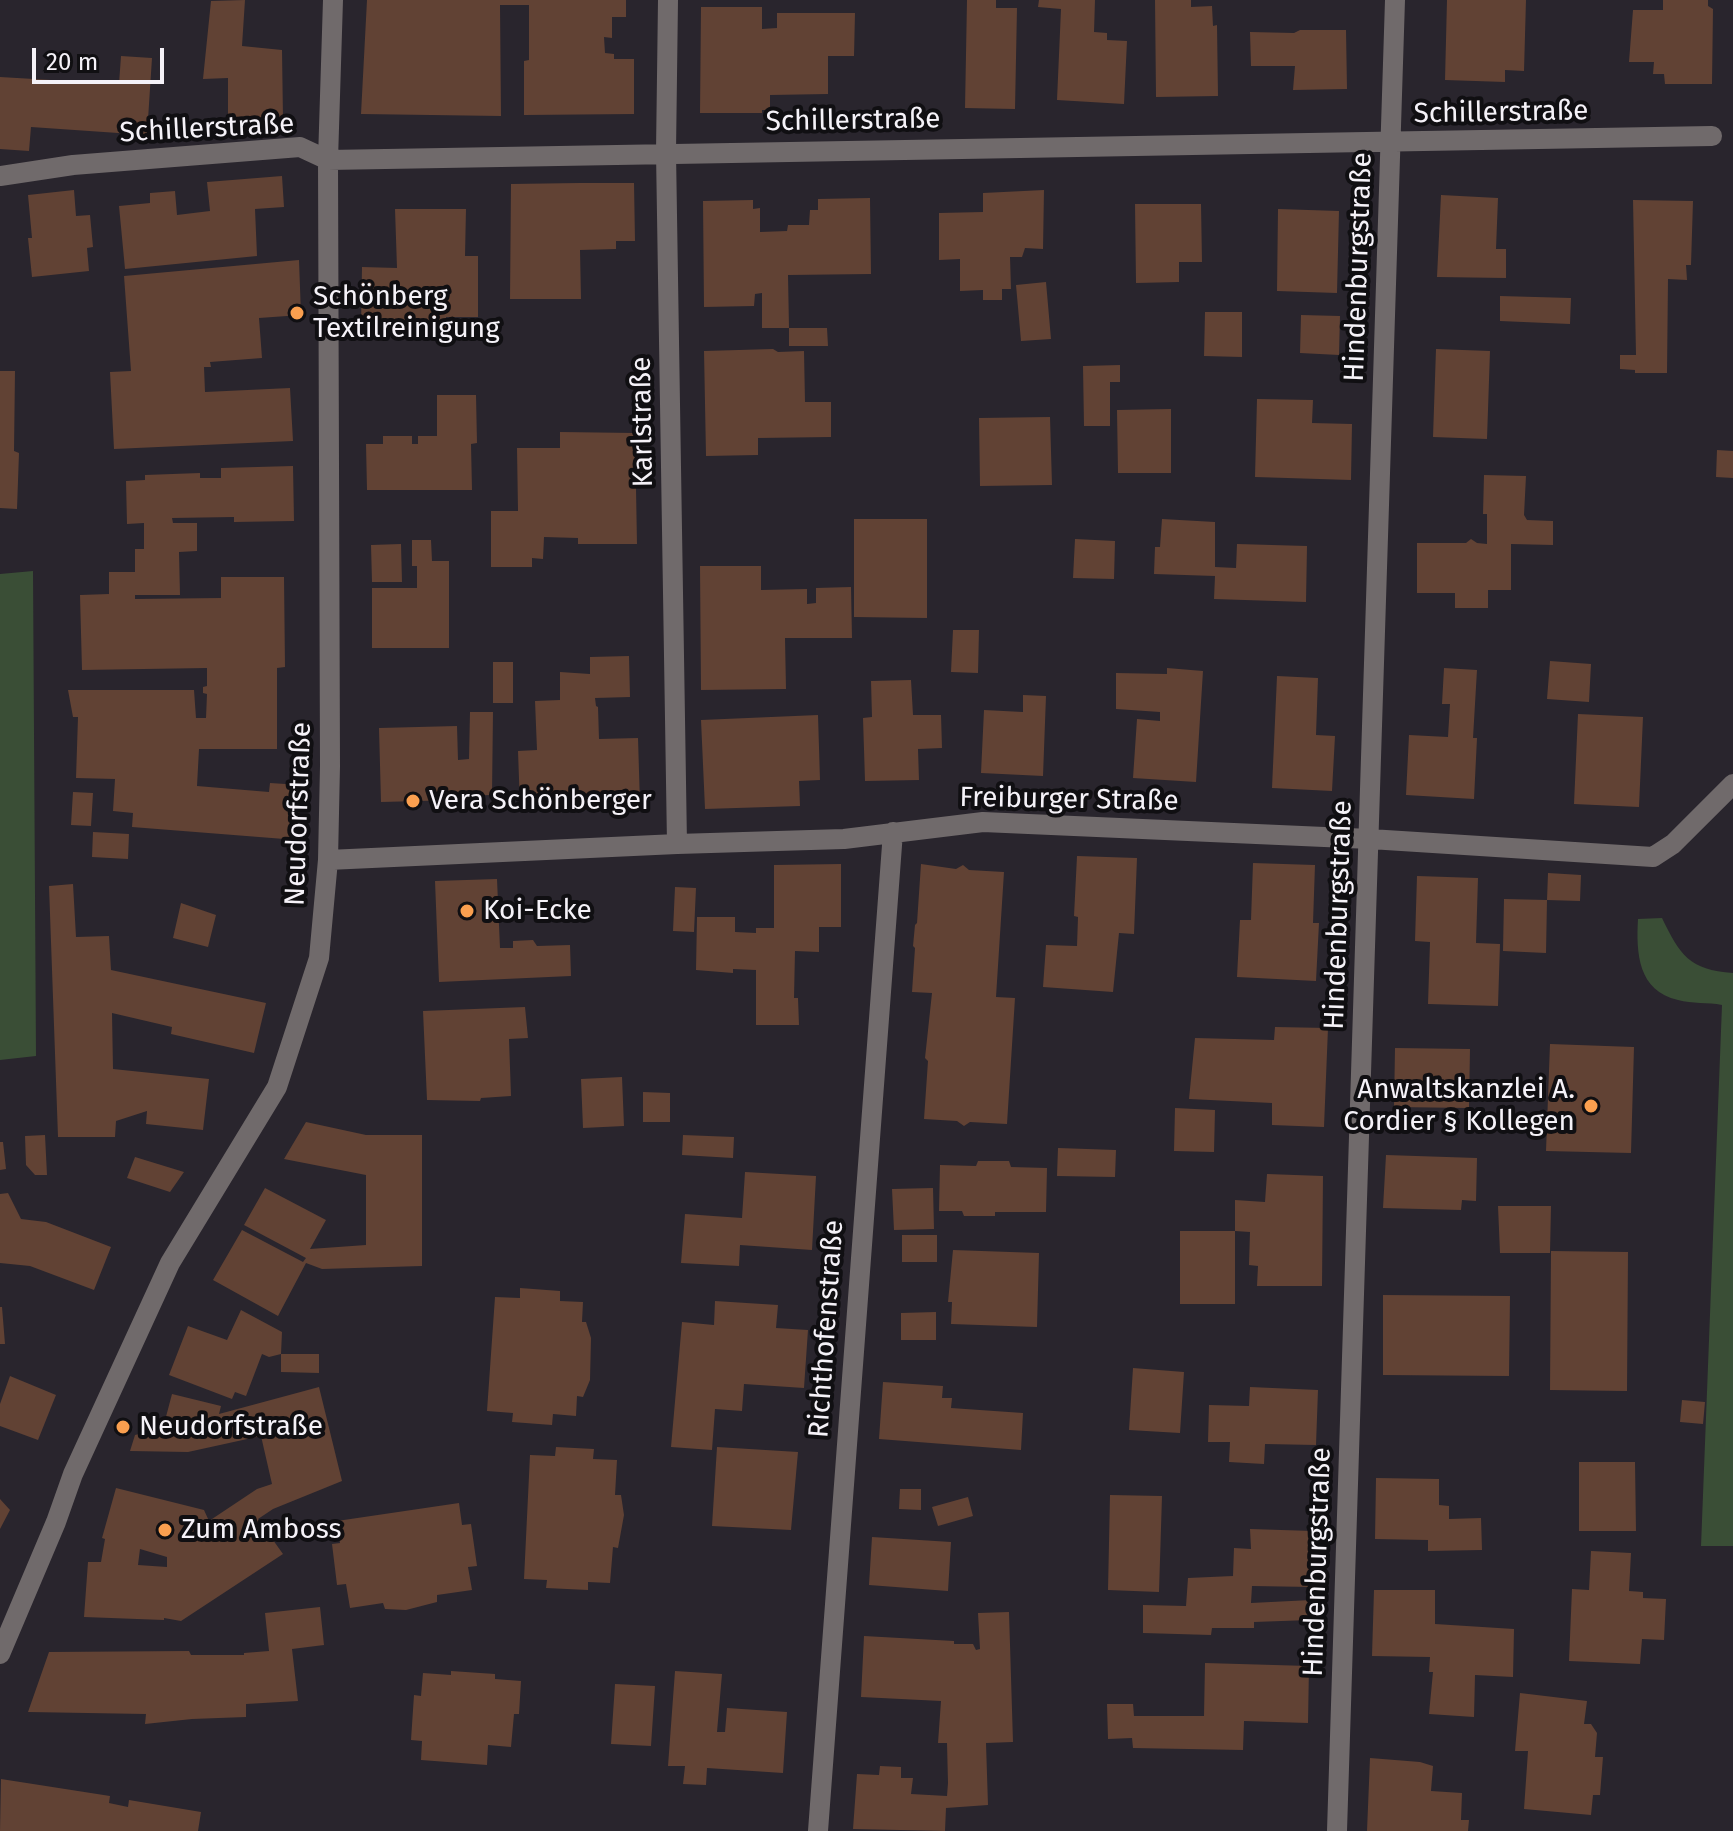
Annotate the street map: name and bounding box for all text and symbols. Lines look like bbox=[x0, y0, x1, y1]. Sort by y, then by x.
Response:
scale bar bbox=[36, 32, 168, 82]
text: 20 m bbox=[46, 48, 98, 76]
street label: Schillerstraße bbox=[1413, 95, 1589, 131]
street label: Schillerstraße bbox=[765, 103, 941, 139]
street label: Schillerstraße bbox=[119, 108, 295, 150]
street label: Hindenburgstraße bbox=[1338, 152, 1380, 382]
place label: Schönberg Textilreinigung bbox=[313, 280, 500, 346]
marker: Schönberg Textilreinigung bbox=[288, 304, 306, 322]
street label: Karlstraße bbox=[625, 356, 661, 488]
street label: Neudorfstraße bbox=[279, 722, 319, 906]
street label: Freiburger Straße bbox=[959, 781, 1179, 819]
place label: Vera Schönberger bbox=[429, 784, 652, 818]
marker: Vera Schönberger bbox=[404, 792, 422, 810]
street label: Hindenburgstraße bbox=[1318, 800, 1360, 1030]
place label: Koi-Ecke bbox=[483, 894, 592, 928]
marker: Koi-Ecke bbox=[458, 902, 476, 920]
place label: Anwaltskanzlei A. Cordier § Kollegen bbox=[1343, 1073, 1575, 1139]
marker: Anwaltskanzlei A. Cordier § Kollegen bbox=[1582, 1097, 1600, 1115]
street label: Richthofenstraße bbox=[803, 1219, 851, 1439]
place label: Neudorfstraße bbox=[139, 1410, 323, 1444]
marker: Neudorfstraße bbox=[114, 1418, 132, 1436]
street label: Hindenburgstraße bbox=[1297, 1447, 1339, 1677]
place label: Zum Amboss bbox=[181, 1513, 342, 1547]
marker: Zum Amboss bbox=[156, 1521, 174, 1539]

